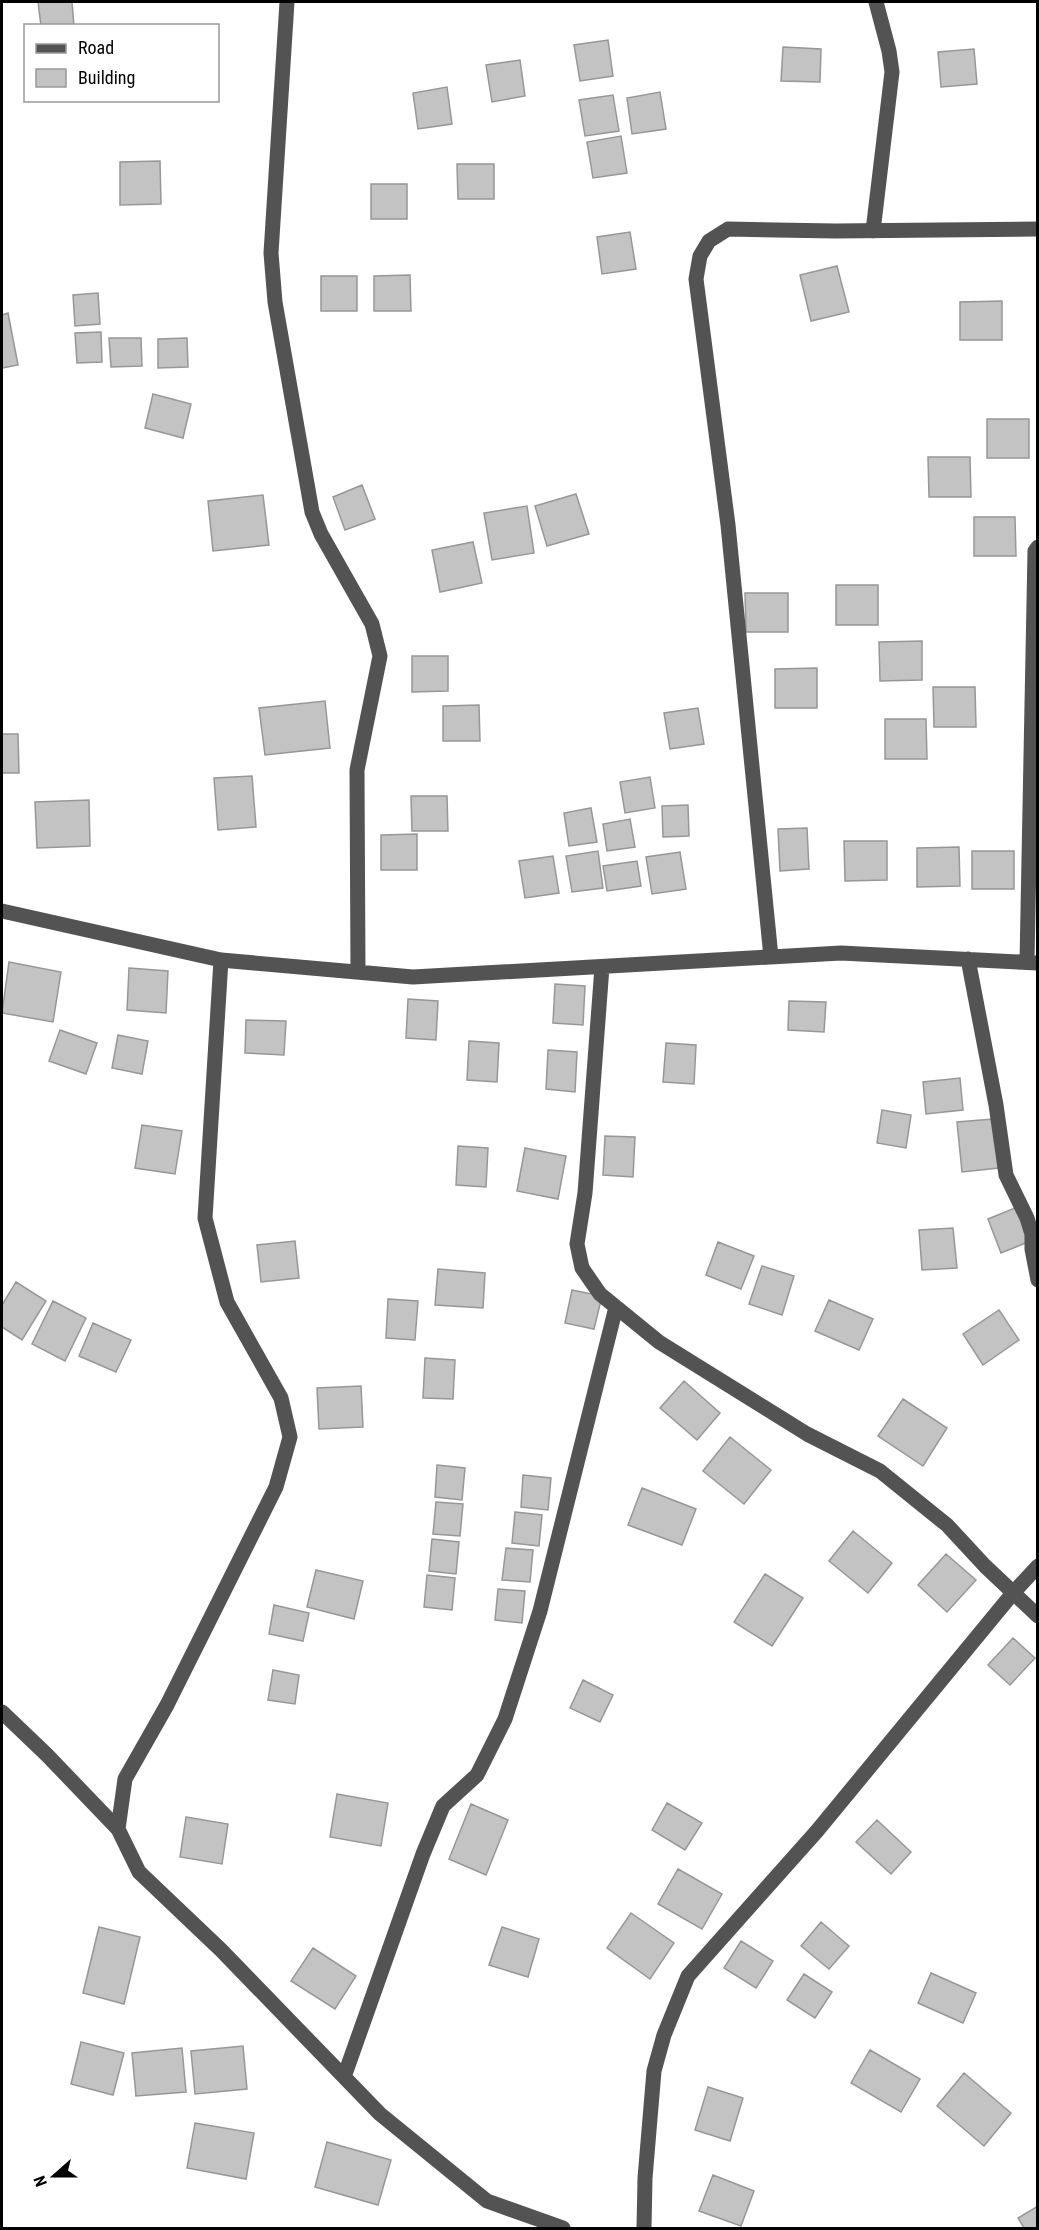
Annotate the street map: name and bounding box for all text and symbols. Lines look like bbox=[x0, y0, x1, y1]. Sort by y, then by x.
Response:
legend bbox=[24, 24, 219, 102]
text: Road bbox=[78, 37, 114, 58]
text: Building bbox=[78, 67, 135, 88]
north arrow bbox=[24, 2146, 84, 2206]
text: N bbox=[30, 2173, 51, 2189]

